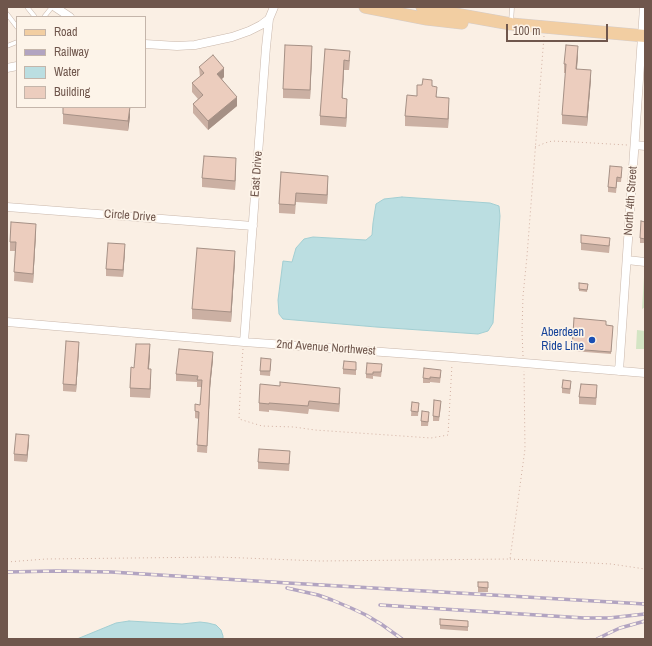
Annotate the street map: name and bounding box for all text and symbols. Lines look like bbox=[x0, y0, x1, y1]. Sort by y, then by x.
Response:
legend bbox=[16, 16, 146, 108]
scale bar bbox=[508, 16, 610, 42]
text: 100 m bbox=[513, 23, 540, 39]
text: Road bbox=[54, 24, 78, 40]
text: Railway bbox=[54, 44, 89, 60]
text: Water bbox=[54, 64, 80, 80]
text: Building bbox=[54, 84, 90, 100]
street label: East Drive bbox=[248, 151, 266, 197]
street label: North 4th Street bbox=[621, 166, 641, 236]
street label: Circle Drive bbox=[104, 207, 156, 225]
place label: Aberdeen Ride Line bbox=[541, 326, 584, 354]
marker: Aberdeen Ride Line bbox=[587, 335, 597, 345]
street label: 2nd Avenue Northwest bbox=[276, 337, 376, 359]

